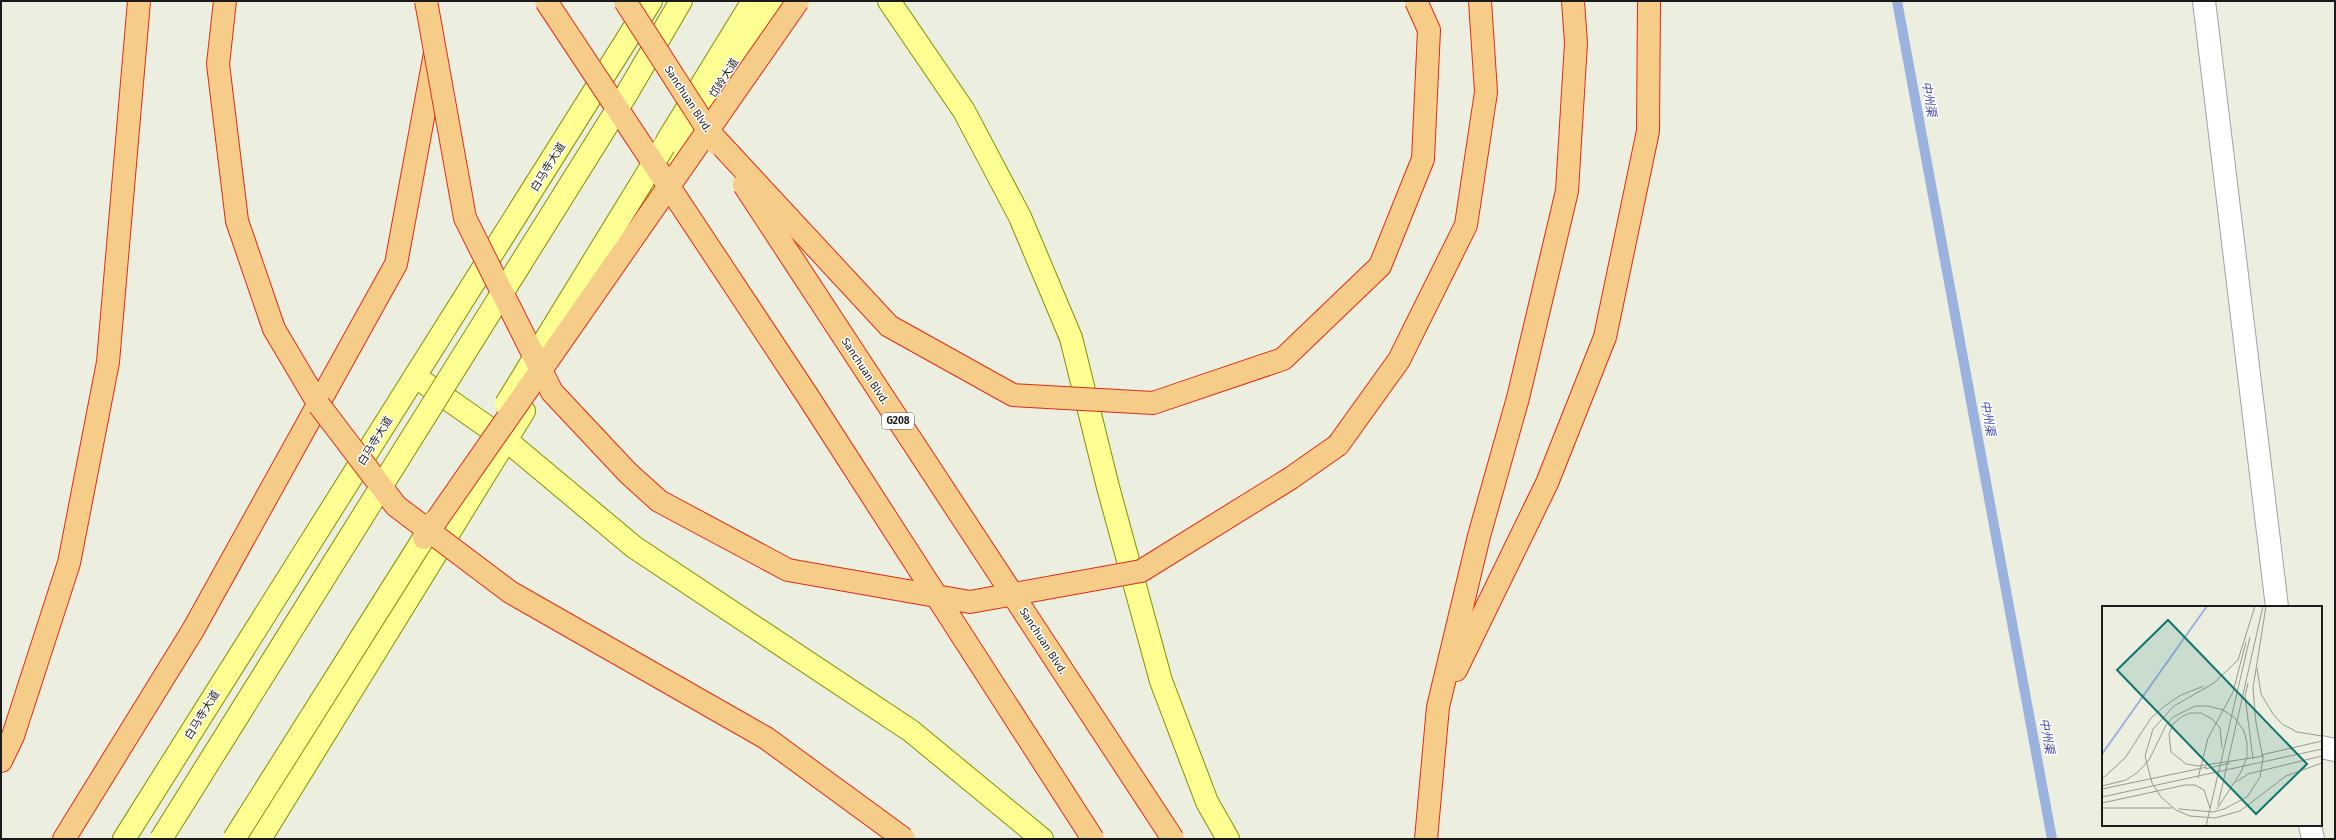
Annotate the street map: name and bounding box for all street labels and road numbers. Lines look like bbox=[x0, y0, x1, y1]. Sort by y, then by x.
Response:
street label: 邙岭大道 bbox=[707, 56, 741, 100]
street label: Sanchuan Blvd. bbox=[662, 63, 714, 135]
street label: 白马寺大道 bbox=[528, 140, 568, 194]
street label: Sanchuan Blvd. bbox=[839, 335, 891, 407]
road number: G208 bbox=[882, 413, 914, 429]
street label: 白马寺大道 bbox=[355, 414, 395, 468]
street label: Sanchuan Blvd. bbox=[1017, 605, 1069, 677]
street label: 白马寺大道 bbox=[182, 688, 222, 742]

